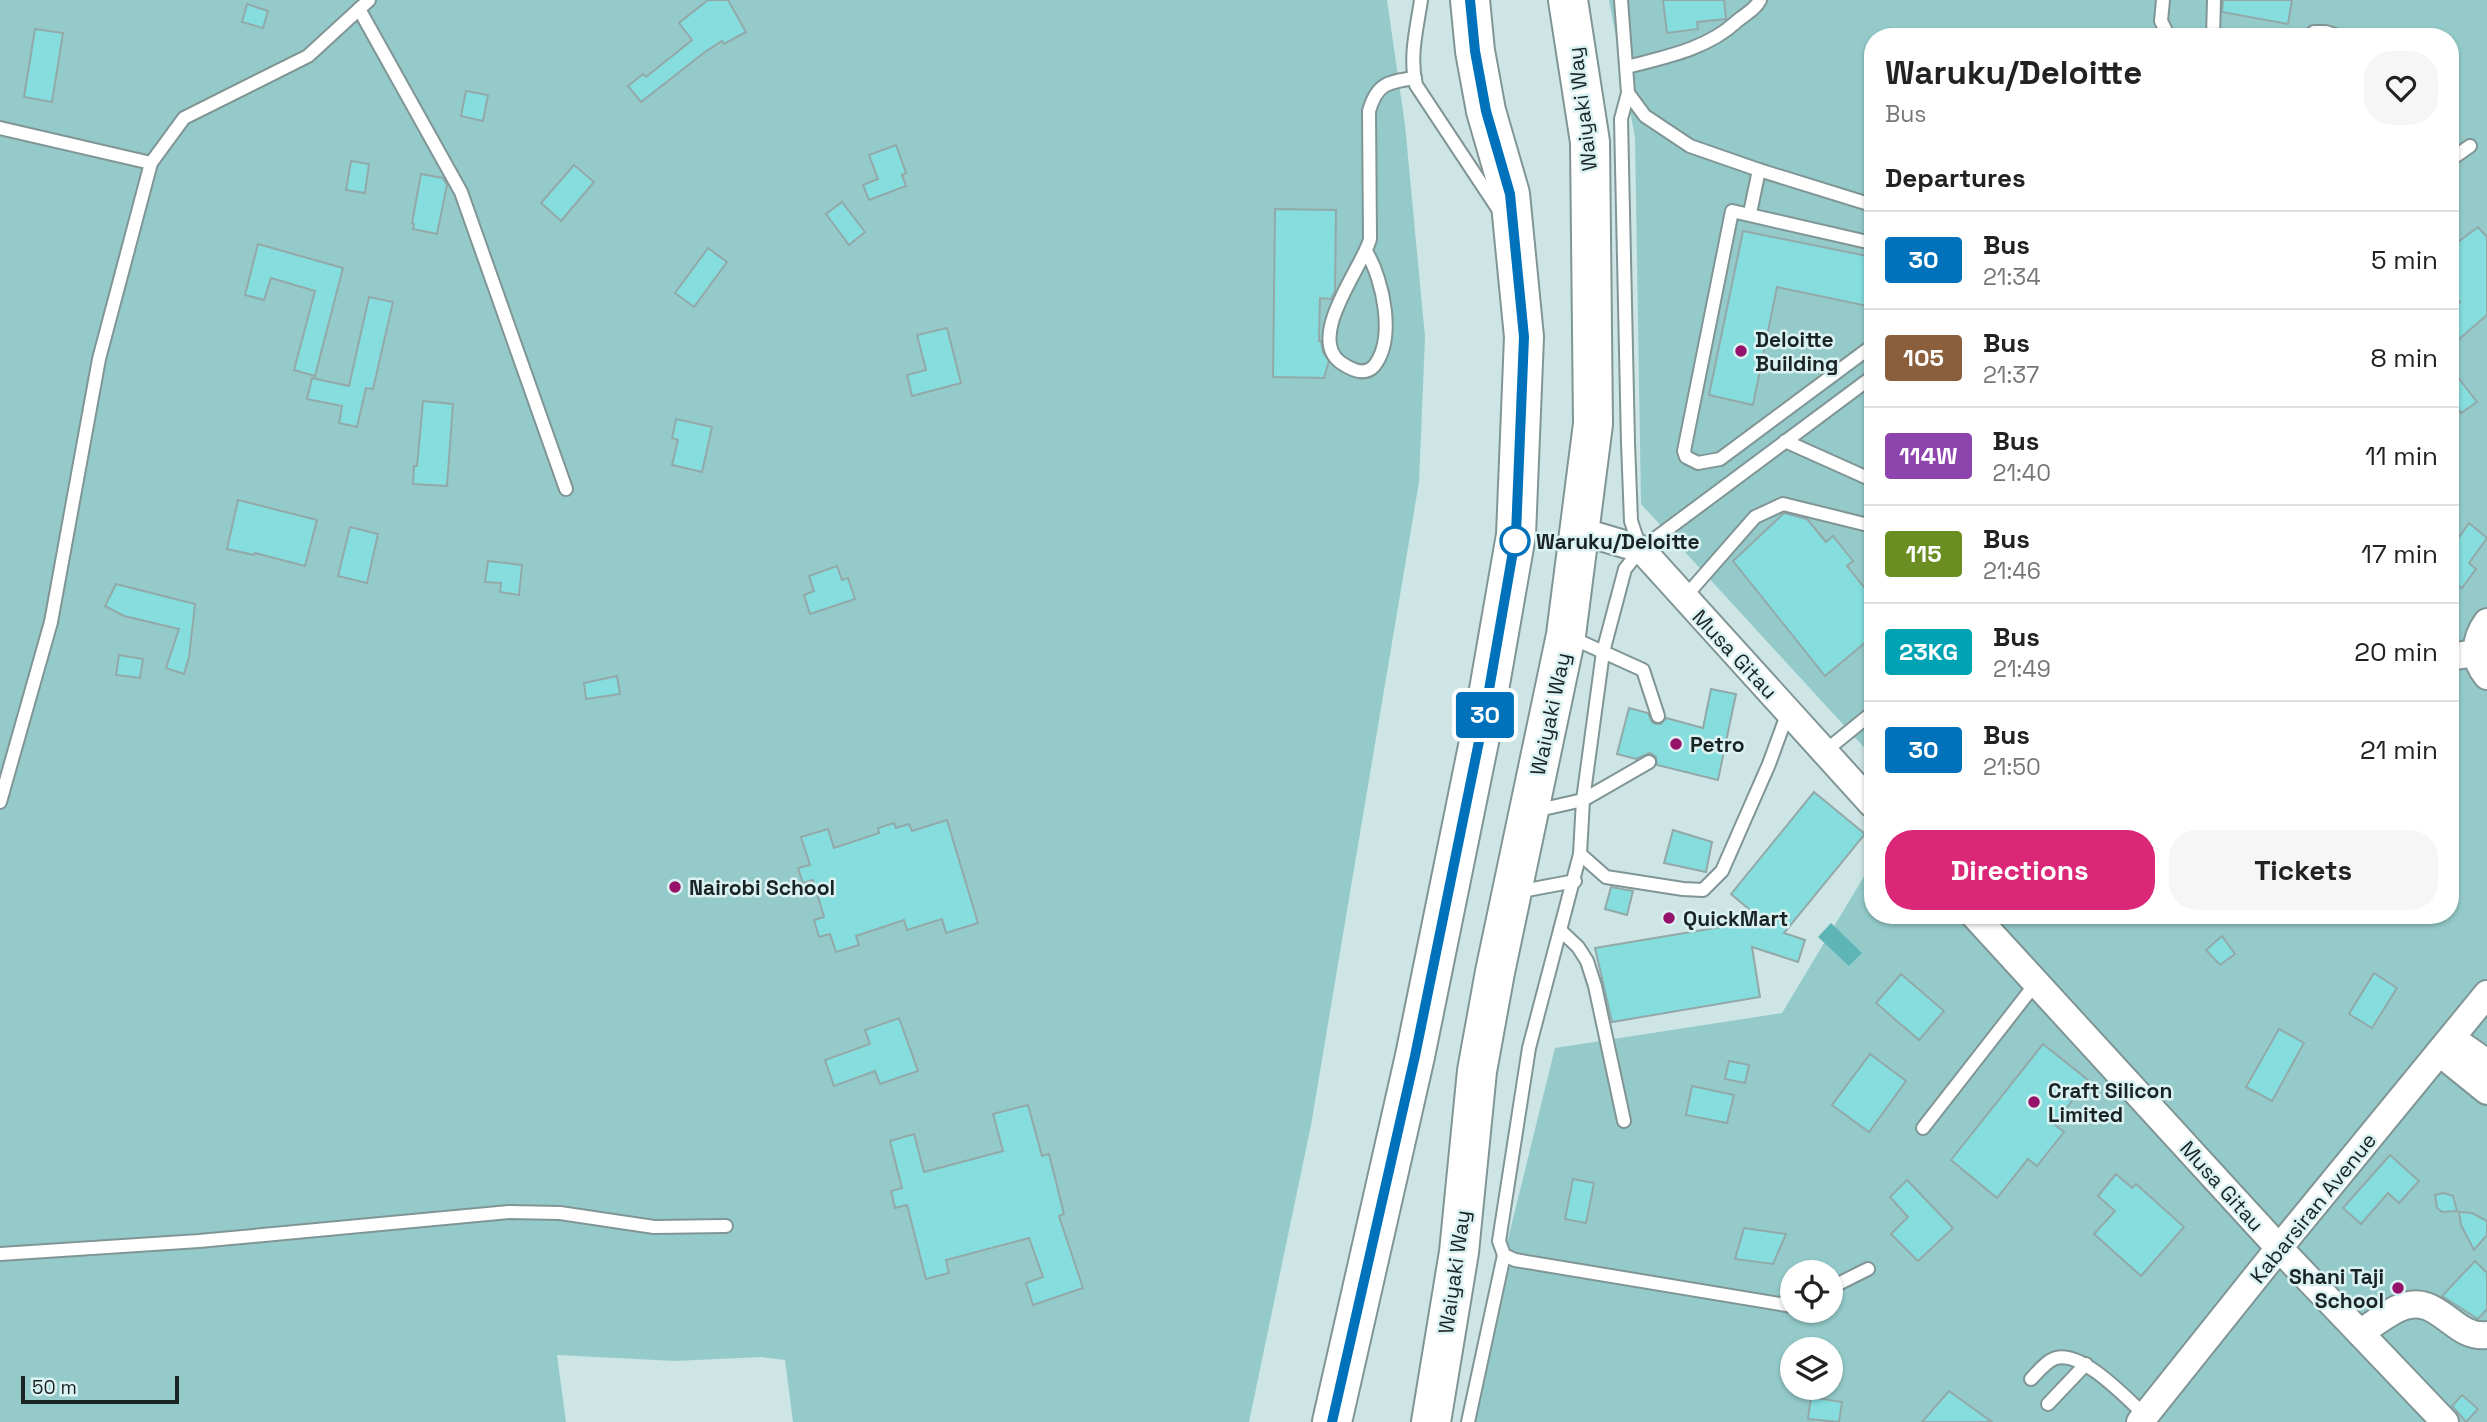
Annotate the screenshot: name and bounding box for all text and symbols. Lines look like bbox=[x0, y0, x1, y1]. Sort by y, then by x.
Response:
street label: Waiyaki Way bbox=[1561, 45, 1603, 173]
button: heart bbox=[2364, 51, 2438, 125]
text: Waruku/Deloitte bbox=[1885, 52, 2142, 94]
text: Bus bbox=[1885, 99, 1926, 129]
text: Departures bbox=[1885, 161, 2026, 195]
text: Bus bbox=[1983, 228, 2030, 262]
text: 5 min bbox=[2371, 243, 2438, 277]
text: 30 bbox=[1908, 244, 1939, 275]
text: 21:34 bbox=[1983, 262, 2041, 292]
place label: Deloitte Building bbox=[1755, 326, 1838, 377]
text: Bus bbox=[1983, 326, 2030, 360]
text: 8 min bbox=[2370, 341, 2438, 375]
text: 105 bbox=[1903, 342, 1944, 373]
marker: Deloitte Building bbox=[1733, 343, 1749, 359]
text: 21:37 bbox=[1983, 360, 2039, 390]
text: Bus bbox=[1993, 424, 2039, 458]
text: 11 min bbox=[2365, 439, 2438, 473]
text: 114W bbox=[1899, 440, 1958, 471]
text: 21:40 bbox=[1993, 458, 2051, 488]
text: Bus bbox=[1983, 522, 2030, 556]
marker: Waruku/Deloitte bbox=[1500, 526, 1530, 556]
place label: Waruku/Deloitte bbox=[1536, 528, 1700, 555]
text: 17 min bbox=[2361, 537, 2438, 571]
text: 115 bbox=[1905, 538, 1942, 569]
text: 21:46 bbox=[1983, 556, 2041, 586]
street label: Musa Gitau bbox=[1687, 604, 1783, 704]
text: Bus bbox=[1993, 620, 2040, 654]
text: 20 min bbox=[2354, 635, 2438, 669]
text: 23KG bbox=[1899, 636, 1958, 667]
street label: Waiyaki Way bbox=[1524, 650, 1576, 778]
text: 21:49 bbox=[1993, 654, 2051, 684]
line badge: 30 bbox=[1454, 692, 1516, 738]
text: 30 bbox=[1470, 699, 1500, 730]
text: Bus bbox=[1983, 718, 2030, 752]
place label: Petro bbox=[1690, 731, 1745, 758]
text: 21 min bbox=[2360, 733, 2438, 767]
text: 30 bbox=[1908, 734, 1939, 765]
marker: Petro bbox=[1668, 736, 1684, 752]
text: 21:50 bbox=[1983, 752, 2041, 782]
button: Directions bbox=[1885, 830, 2155, 910]
button: Tickets bbox=[2169, 830, 2438, 910]
place label: Nairobi School bbox=[689, 874, 835, 901]
marker: Nairobi School bbox=[667, 879, 683, 895]
place label: QuickMart bbox=[1683, 905, 1788, 932]
marker: QuickMart bbox=[1661, 910, 1677, 926]
place label: Craft Silicon Limited bbox=[2048, 1077, 2172, 1128]
marker: Craft Silicon Limited bbox=[2026, 1094, 2042, 1110]
street label: Kabarsiran Avenue bbox=[2244, 1127, 2382, 1289]
street label: Musa Gitau bbox=[2174, 1135, 2270, 1237]
street label: Waiyaki Way bbox=[1432, 1208, 1476, 1336]
map controls bbox=[1780, 1260, 1843, 1400]
button: locate bbox=[1780, 1260, 1843, 1323]
place label: Shani Taji School bbox=[2289, 1263, 2384, 1314]
marker: Shani Taji School bbox=[2390, 1280, 2406, 1296]
button: layers bbox=[1780, 1337, 1843, 1400]
scale bar bbox=[21, 1373, 178, 1405]
text: 50 m bbox=[32, 1375, 77, 1400]

